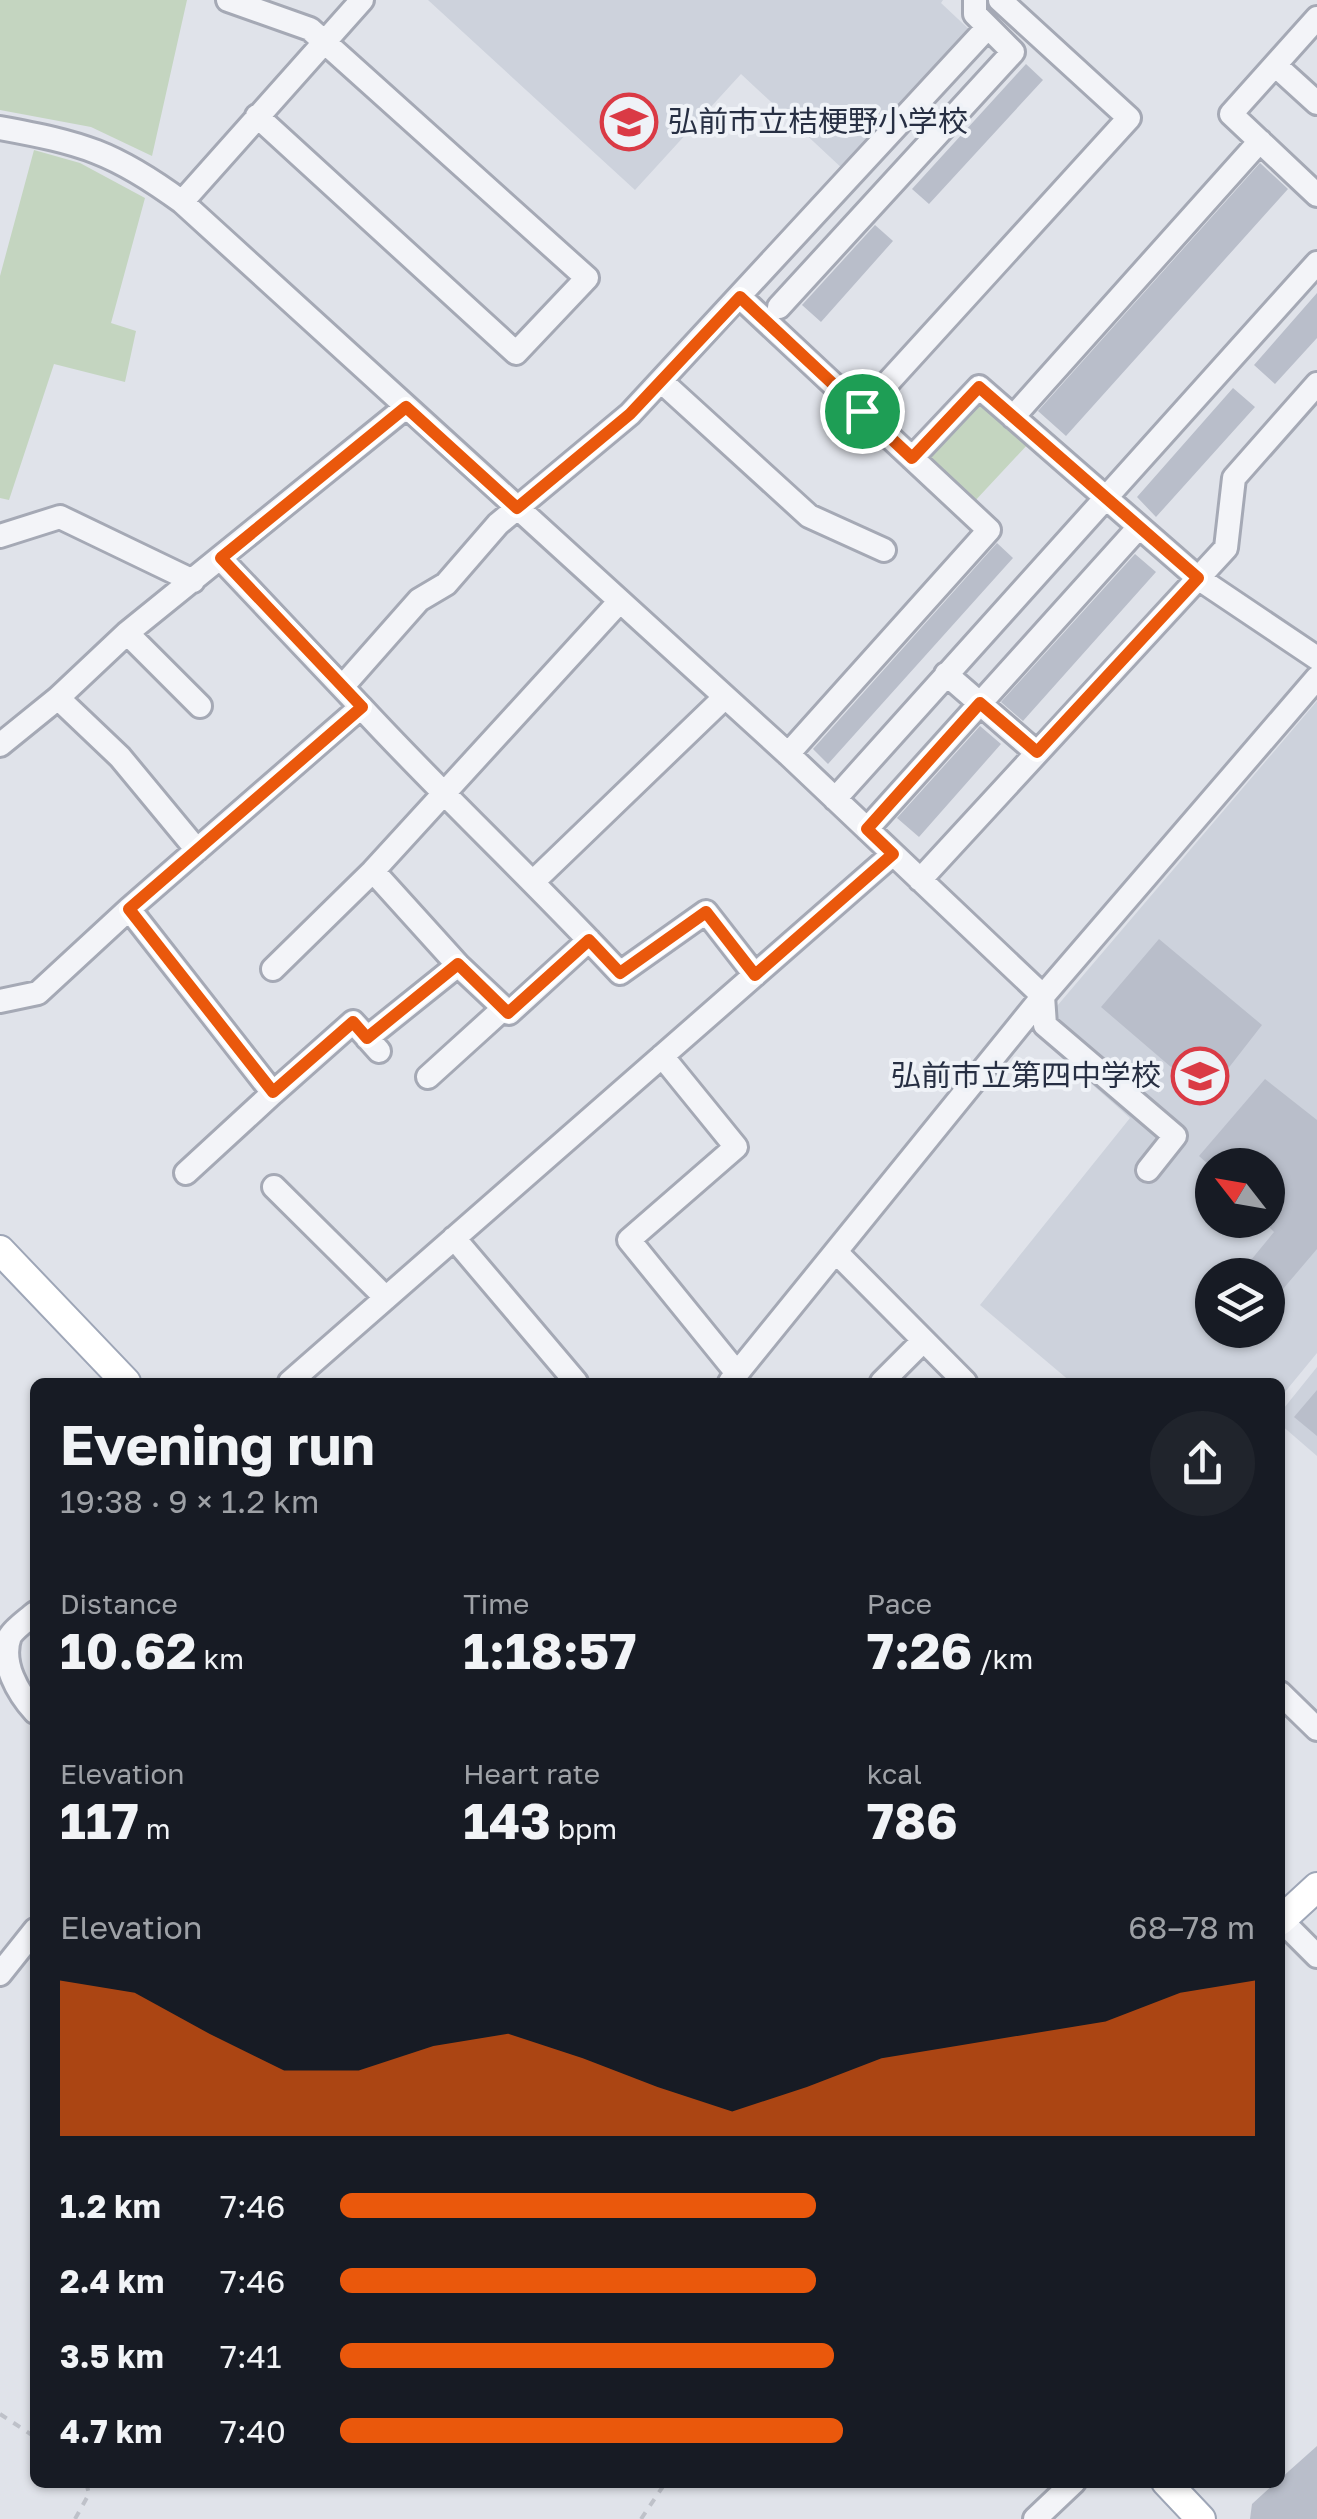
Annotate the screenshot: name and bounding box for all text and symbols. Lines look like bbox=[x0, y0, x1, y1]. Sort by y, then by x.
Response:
school or university icon: 弘前市立桔梗野小学校 bbox=[599, 92, 659, 152]
place label: 弘前市立桔梗野小学校 bbox=[668, 103, 968, 139]
pin bbox=[820, 369, 905, 454]
icon: arrive bbox=[835, 384, 890, 439]
school or university icon: 弘前市立第四中学校 bbox=[1170, 1046, 1230, 1106]
place label: 弘前市立第四中学校 bbox=[891, 1057, 1161, 1093]
north arrow bbox=[1195, 1148, 1285, 1238]
map controls bbox=[1195, 1148, 1285, 1348]
button: layers bbox=[1195, 1258, 1285, 1348]
text: Evening run bbox=[60, 1411, 375, 1477]
button: share bbox=[1150, 1411, 1255, 1516]
text: 19:38 · 9 × 1.2 km bbox=[60, 1482, 319, 1520]
text: Distance bbox=[60, 1587, 178, 1620]
text: Time bbox=[463, 1587, 529, 1620]
text: Pace bbox=[867, 1587, 932, 1620]
text: 10.62 bbox=[60, 1620, 197, 1680]
text: 1:18:57 bbox=[463, 1620, 637, 1680]
text: 7:26 bbox=[867, 1620, 972, 1680]
text: km bbox=[197, 1642, 244, 1675]
text: /km bbox=[972, 1642, 1033, 1675]
text: Elevation bbox=[60, 1757, 185, 1790]
text: Heart rate bbox=[463, 1757, 600, 1790]
text: kcal bbox=[867, 1757, 922, 1790]
text: 117 bbox=[60, 1790, 139, 1850]
text: 143 bbox=[463, 1790, 551, 1850]
text: 786 bbox=[867, 1790, 958, 1850]
text: m bbox=[139, 1812, 171, 1845]
text: bpm bbox=[551, 1812, 617, 1845]
text: Elevation bbox=[60, 1908, 202, 1946]
text: 68–78 m bbox=[1128, 1908, 1255, 1946]
text: 1.2 km bbox=[60, 2187, 161, 2225]
text: 7:46 bbox=[220, 2187, 285, 2225]
text: 2.4 km bbox=[60, 2262, 164, 2300]
text: 7:46 bbox=[220, 2262, 285, 2300]
text: 3.5 km bbox=[60, 2337, 164, 2375]
text: 7:41 bbox=[220, 2337, 282, 2375]
text: 4.7 km bbox=[60, 2412, 162, 2450]
text: 7:40 bbox=[220, 2412, 286, 2450]

